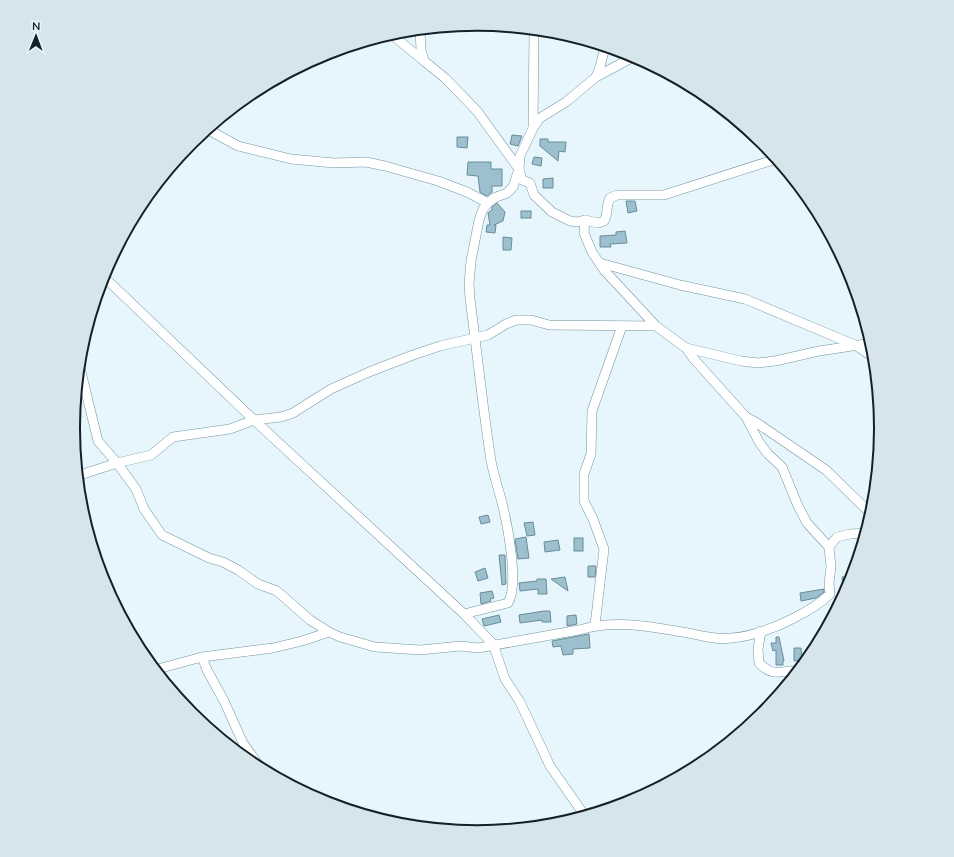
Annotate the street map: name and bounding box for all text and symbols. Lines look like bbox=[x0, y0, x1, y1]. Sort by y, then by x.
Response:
north arrow bbox=[16, 16, 56, 56]
text: N bbox=[32, 19, 40, 33]

